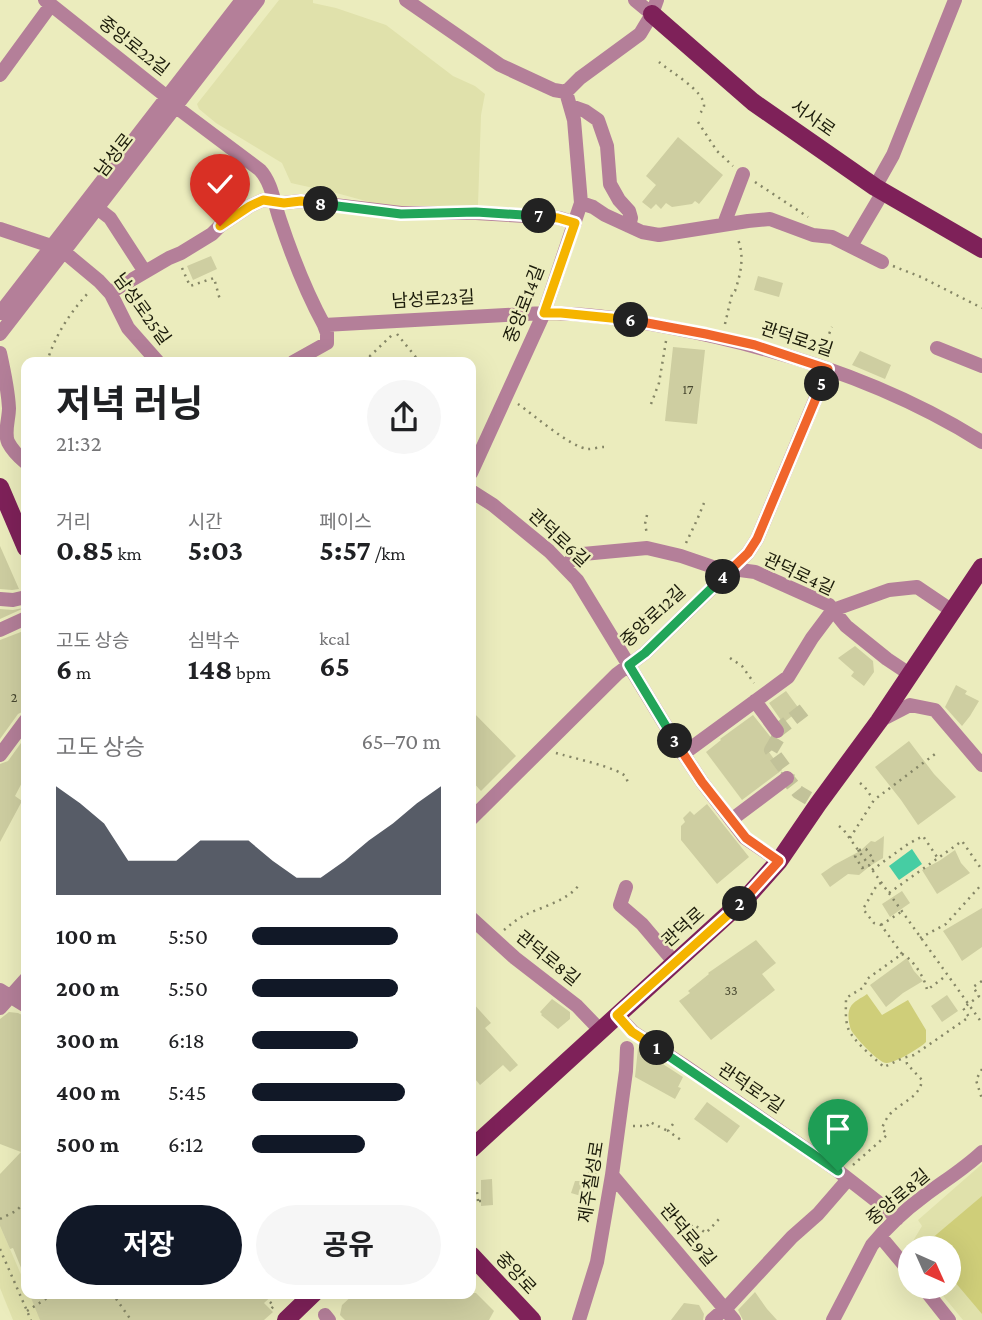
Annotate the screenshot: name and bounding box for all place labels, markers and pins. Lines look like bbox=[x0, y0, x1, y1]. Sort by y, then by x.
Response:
pin bbox=[190, 154, 250, 226]
pin: 8 bbox=[304, 186, 338, 222]
pin: 7 bbox=[522, 198, 556, 234]
pin: 6 bbox=[614, 302, 648, 338]
pin: 5 bbox=[804, 366, 840, 402]
pin: 4 bbox=[706, 560, 740, 594]
pin: 3 bbox=[658, 724, 692, 758]
pin: 2 bbox=[722, 886, 758, 922]
pin: 1 bbox=[640, 1030, 674, 1066]
pin bbox=[808, 1099, 868, 1171]

